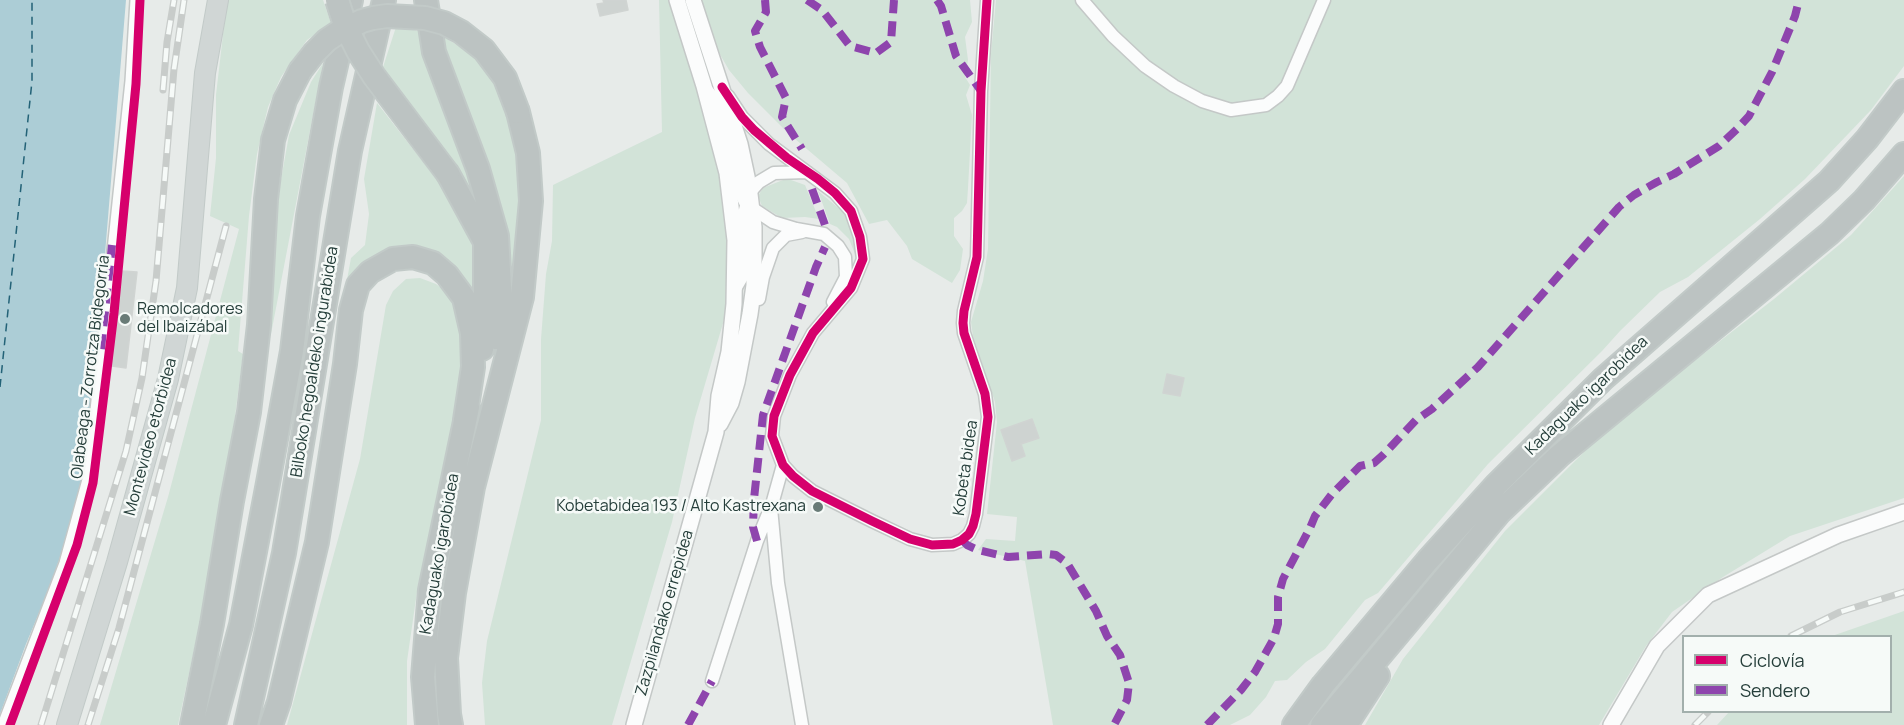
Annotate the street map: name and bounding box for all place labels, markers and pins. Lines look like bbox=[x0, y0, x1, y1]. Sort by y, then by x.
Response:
place label: Remolcadores del Ibaizábal bbox=[137, 300, 243, 338]
marker: Remolcadores del Ibaizábal bbox=[118, 312, 132, 326]
place label: Kobetabidea 193 / Alto Kastrexana bbox=[556, 497, 806, 517]
marker: Kobetabidea 193 / Alto Kastrexana bbox=[811, 500, 825, 514]

